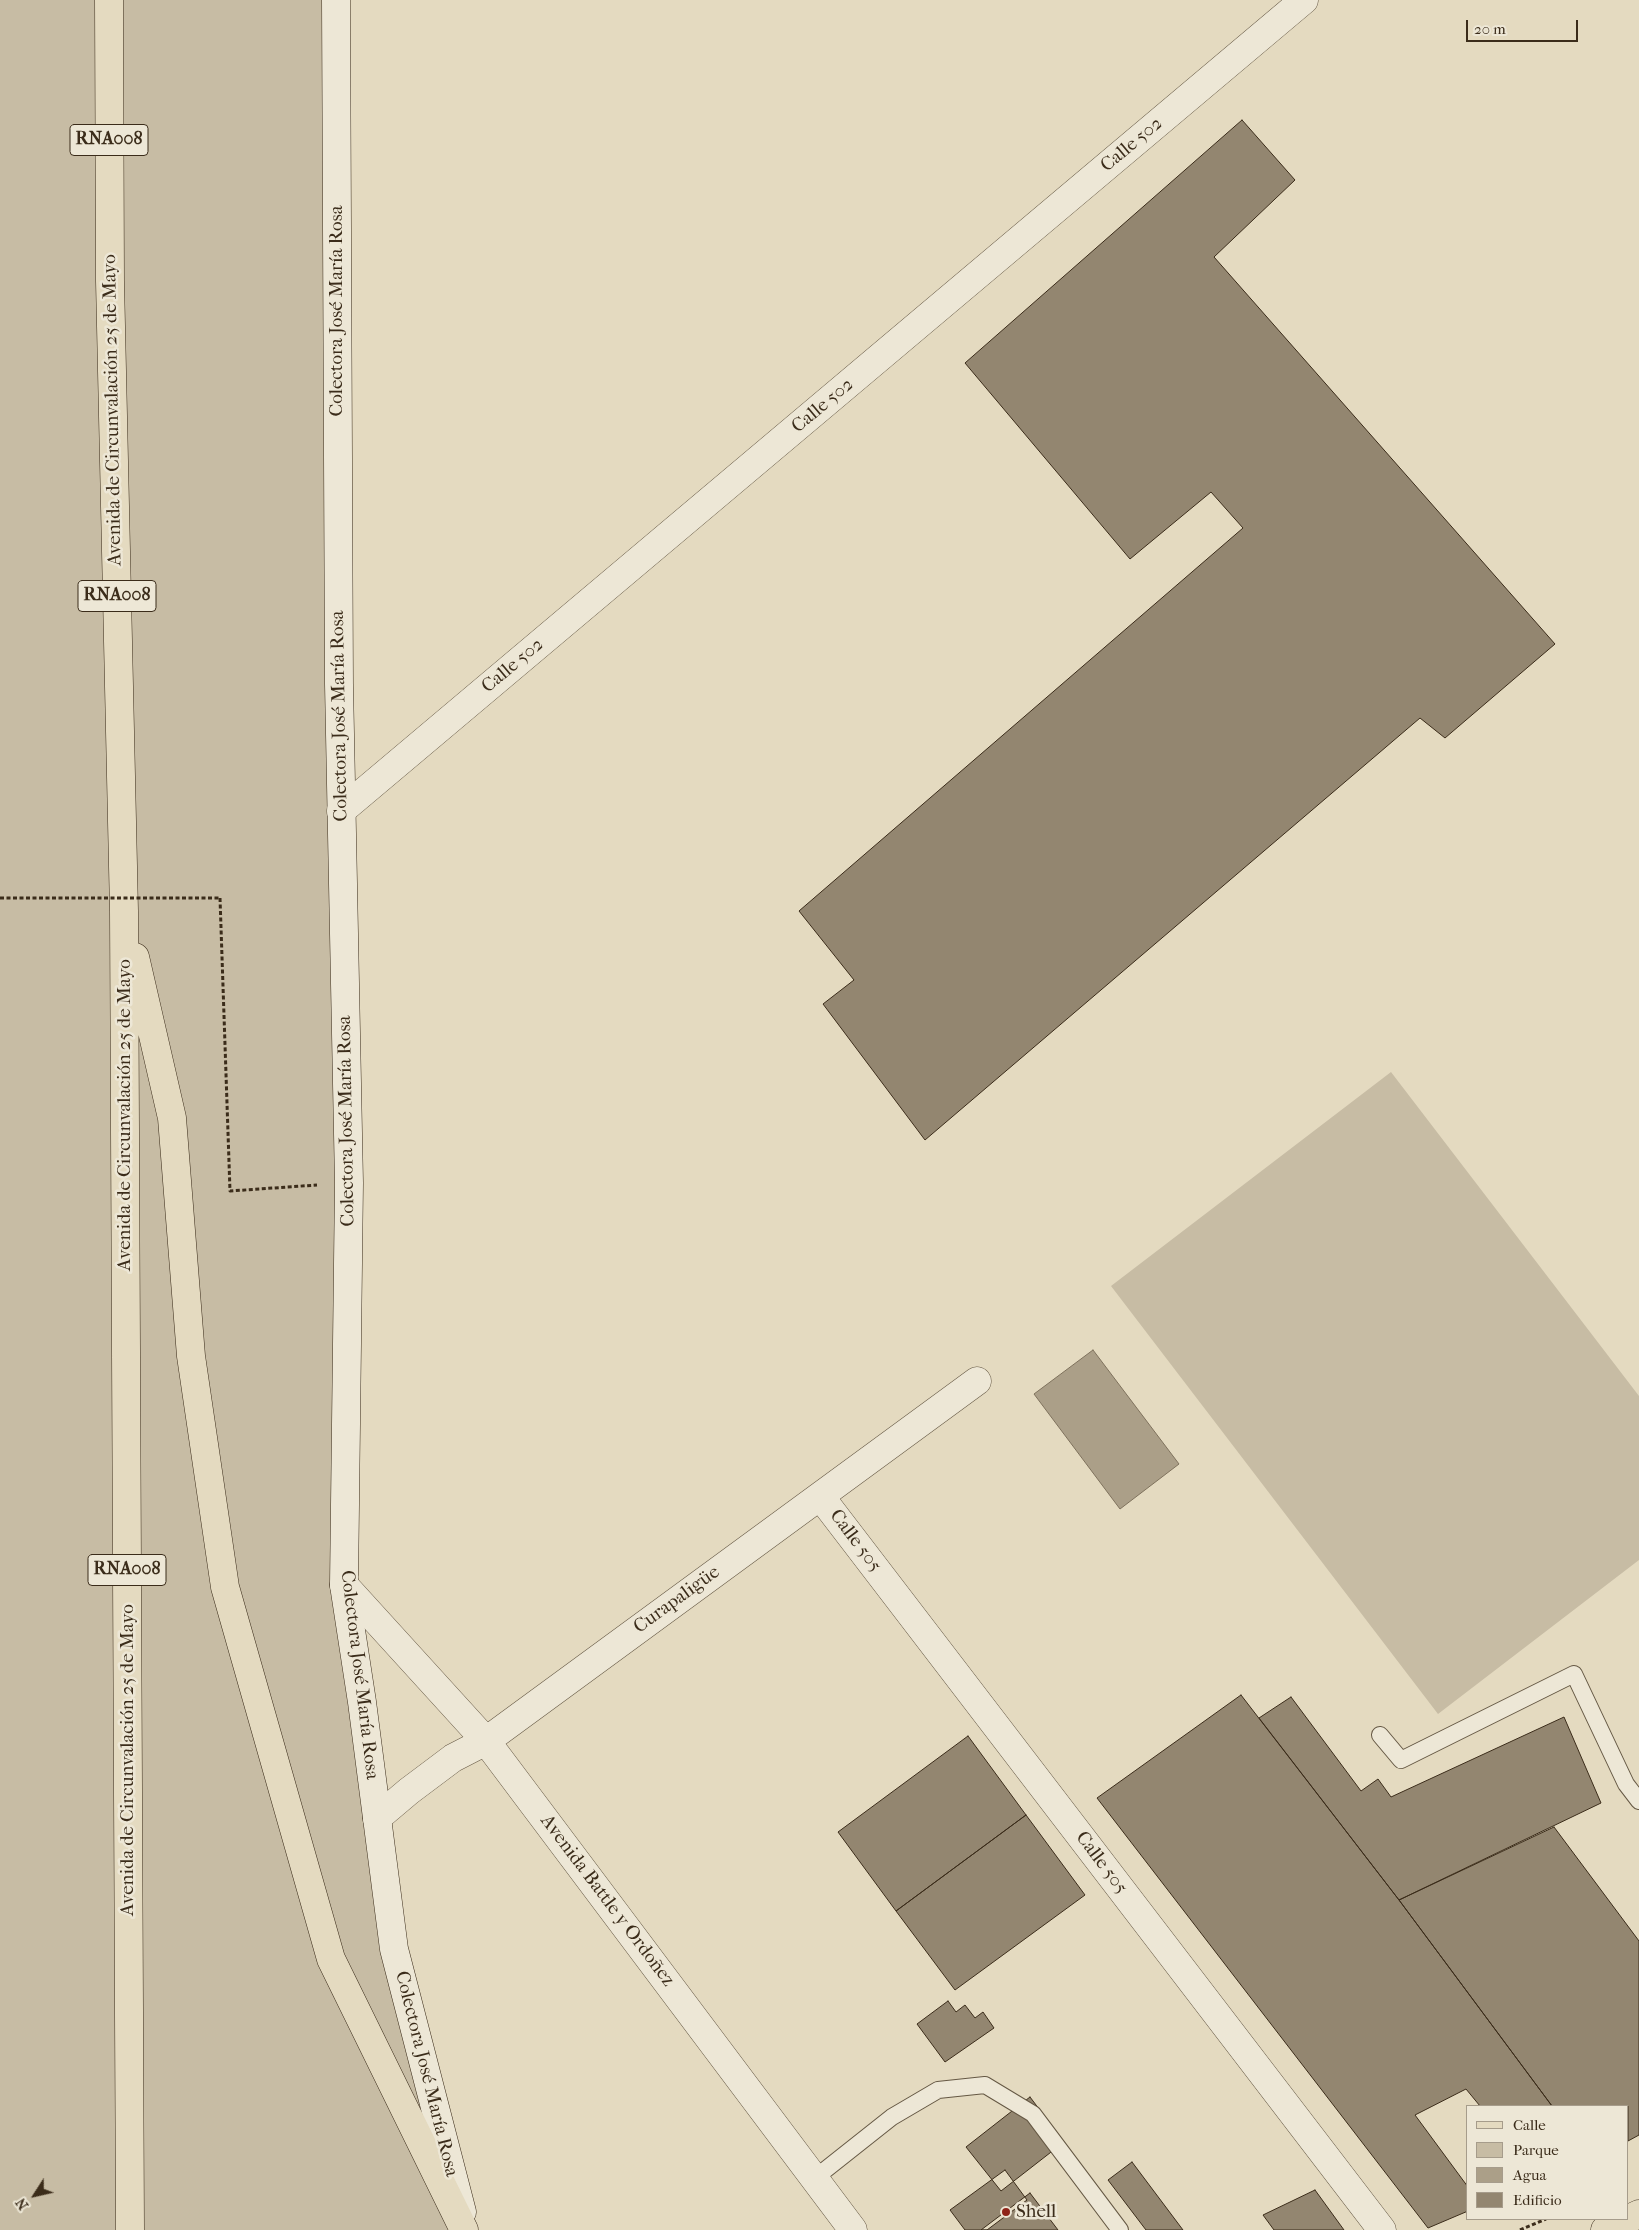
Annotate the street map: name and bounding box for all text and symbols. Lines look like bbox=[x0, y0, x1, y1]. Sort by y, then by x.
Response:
scale bar bbox=[1469, 10, 1582, 42]
text: 20 m bbox=[1474, 20, 1506, 38]
street label: Calle 502 bbox=[1096, 113, 1168, 177]
road number: RNA008 bbox=[70, 124, 148, 156]
street label: Colectora José María Rosa bbox=[326, 206, 348, 416]
street label: Avenida de Circunvalación 25 de Mayo bbox=[99, 254, 127, 566]
street label: Calle 502 bbox=[787, 374, 859, 438]
road number: RNA008 bbox=[78, 580, 156, 612]
street label: Colectora José María Rosa bbox=[327, 610, 353, 822]
street label: Calle 502 bbox=[477, 634, 549, 698]
street label: Avenida de Circunvalación 25 de Mayo bbox=[114, 959, 136, 1271]
street label: Colectora José María Rosa bbox=[334, 1015, 360, 1227]
street label: Calle 505 bbox=[824, 1505, 886, 1577]
road number: RNA008 bbox=[88, 1554, 166, 1586]
street label: Curapaligüe bbox=[630, 1561, 724, 1639]
street label: Colectora José María Rosa bbox=[335, 1569, 383, 1781]
street label: Avenida de Circunvalación 25 de Mayo bbox=[117, 1604, 139, 1916]
street label: Avenida Battle y Ordoñez bbox=[535, 1811, 679, 1991]
street label: Calle 505 bbox=[1070, 1827, 1132, 1899]
street label: Colectora José María Rosa bbox=[389, 1969, 463, 2179]
legend bbox=[1466, 2105, 1629, 2220]
text: Calle bbox=[1513, 2116, 1546, 2134]
text: Parque bbox=[1513, 2141, 1559, 2159]
text: Agua bbox=[1513, 2166, 1546, 2184]
north arrow bbox=[10, 2170, 60, 2220]
text: Edificio bbox=[1513, 2191, 1562, 2209]
text: N bbox=[12, 2195, 32, 2213]
place label: Shell bbox=[1016, 2201, 1056, 2223]
marker: Shell bbox=[1000, 2206, 1012, 2218]

